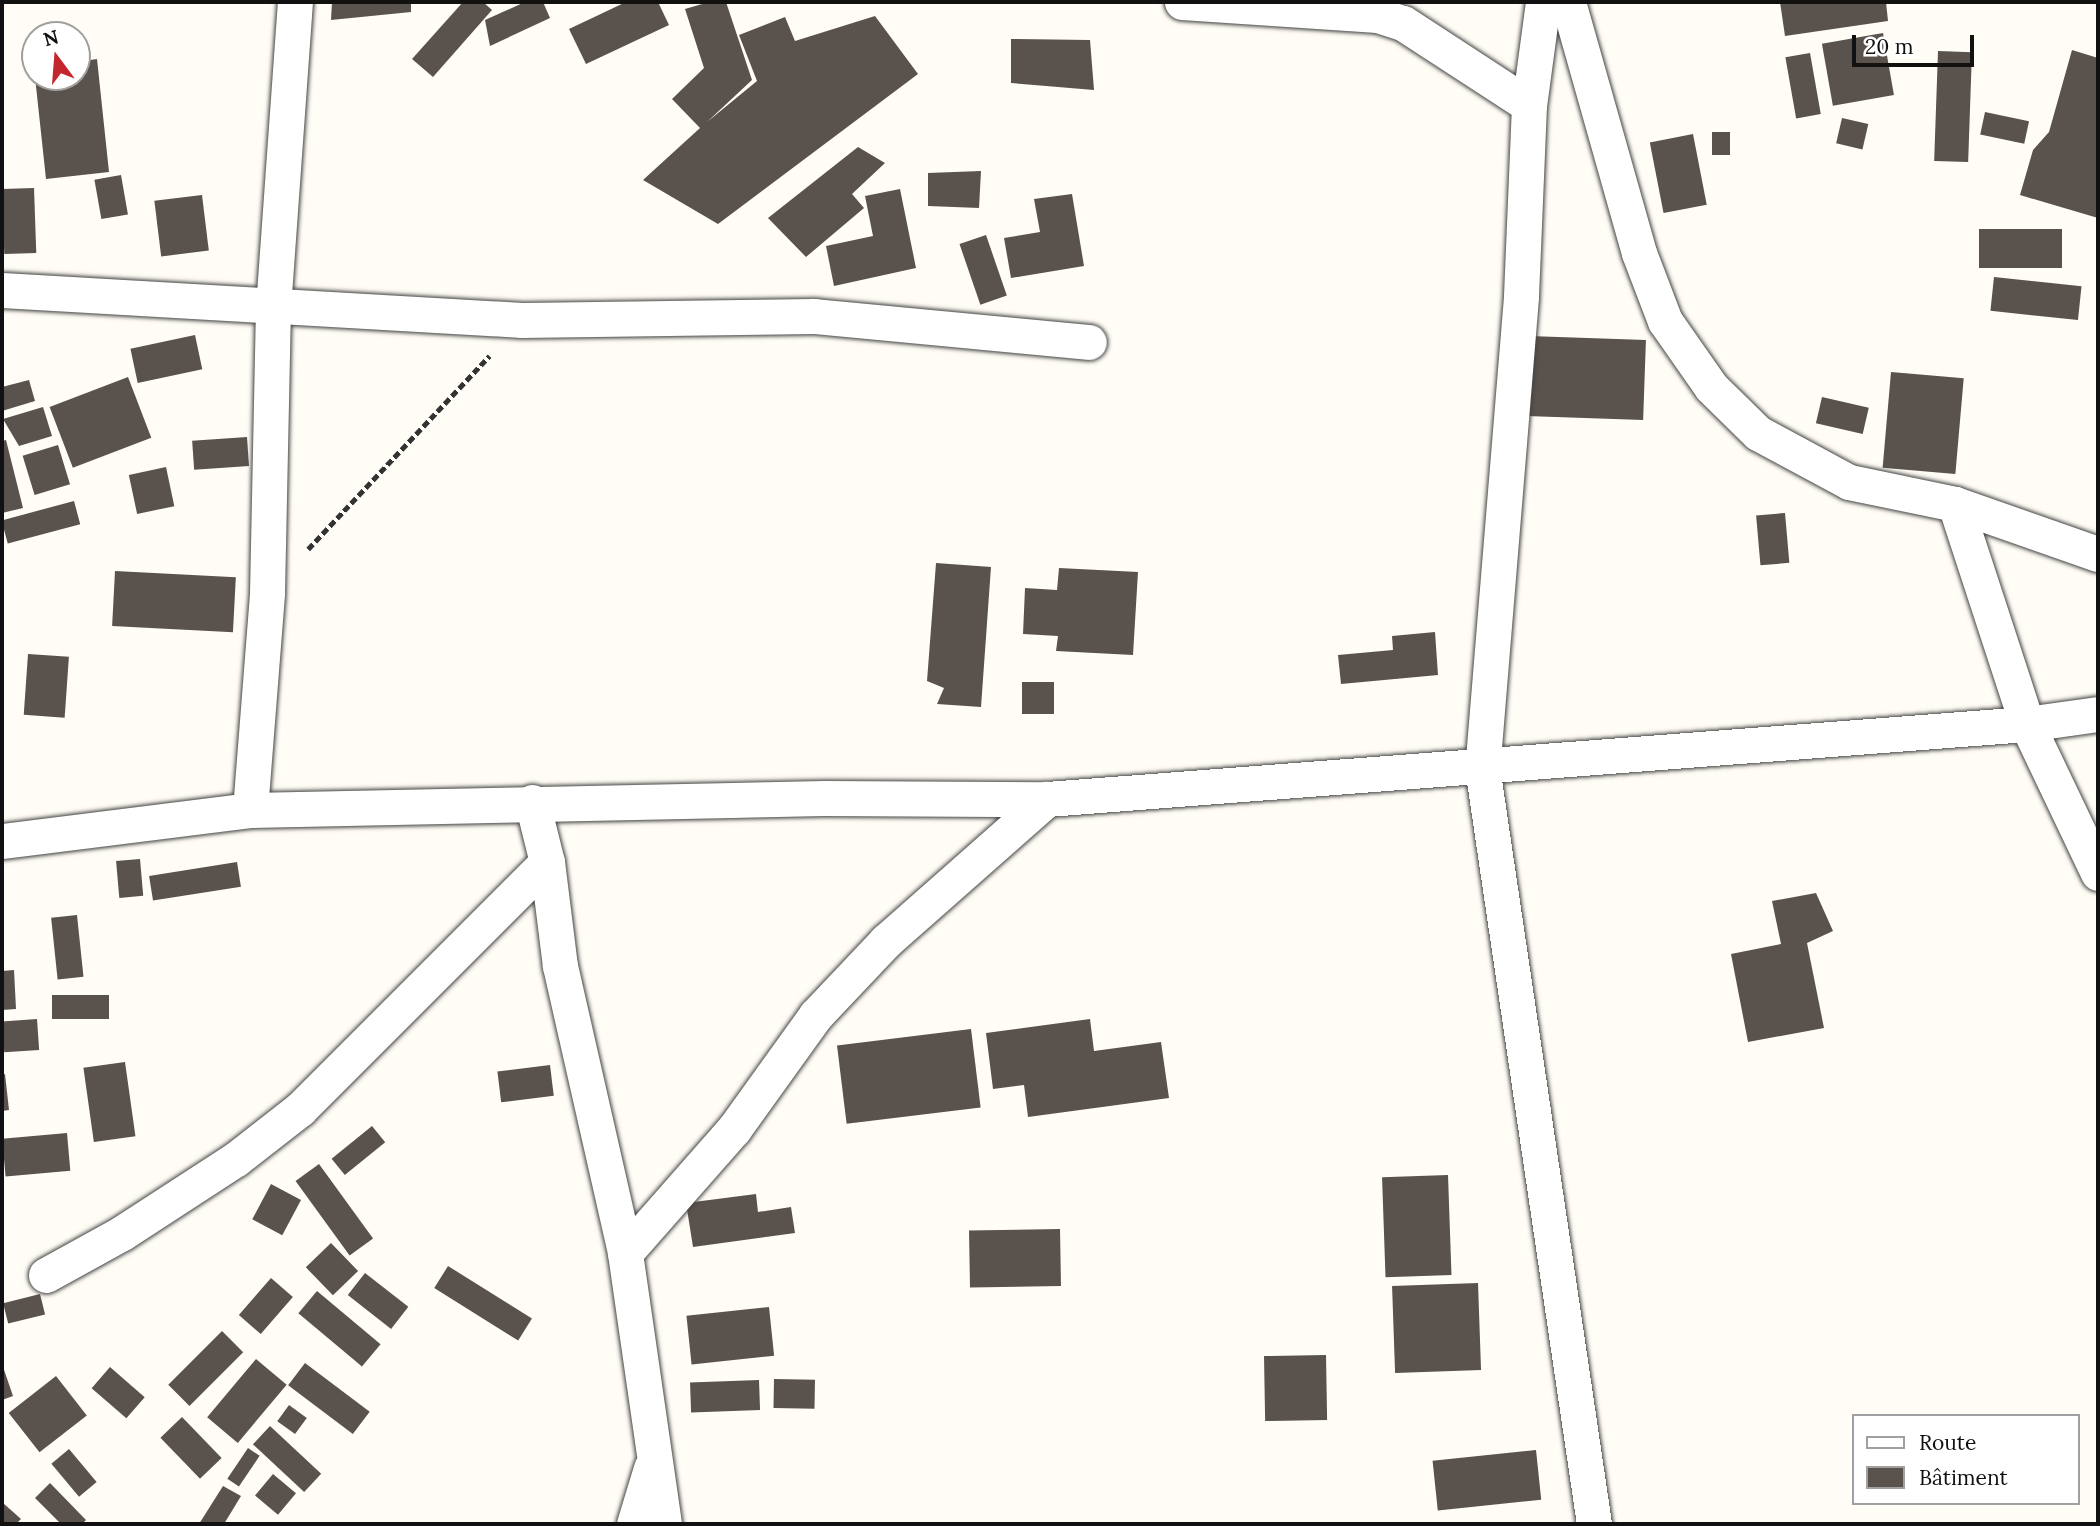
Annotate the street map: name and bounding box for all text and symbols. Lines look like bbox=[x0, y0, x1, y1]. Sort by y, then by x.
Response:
north arrow bbox=[21, 21, 91, 91]
scale bar bbox=[1855, 21, 1978, 65]
text: N bbox=[40, 24, 61, 51]
text: 20 m bbox=[1865, 33, 1914, 60]
legend bbox=[1852, 1414, 2079, 1505]
text: Route bbox=[1919, 1429, 1976, 1456]
text: Bâtiment bbox=[1919, 1464, 2008, 1491]

